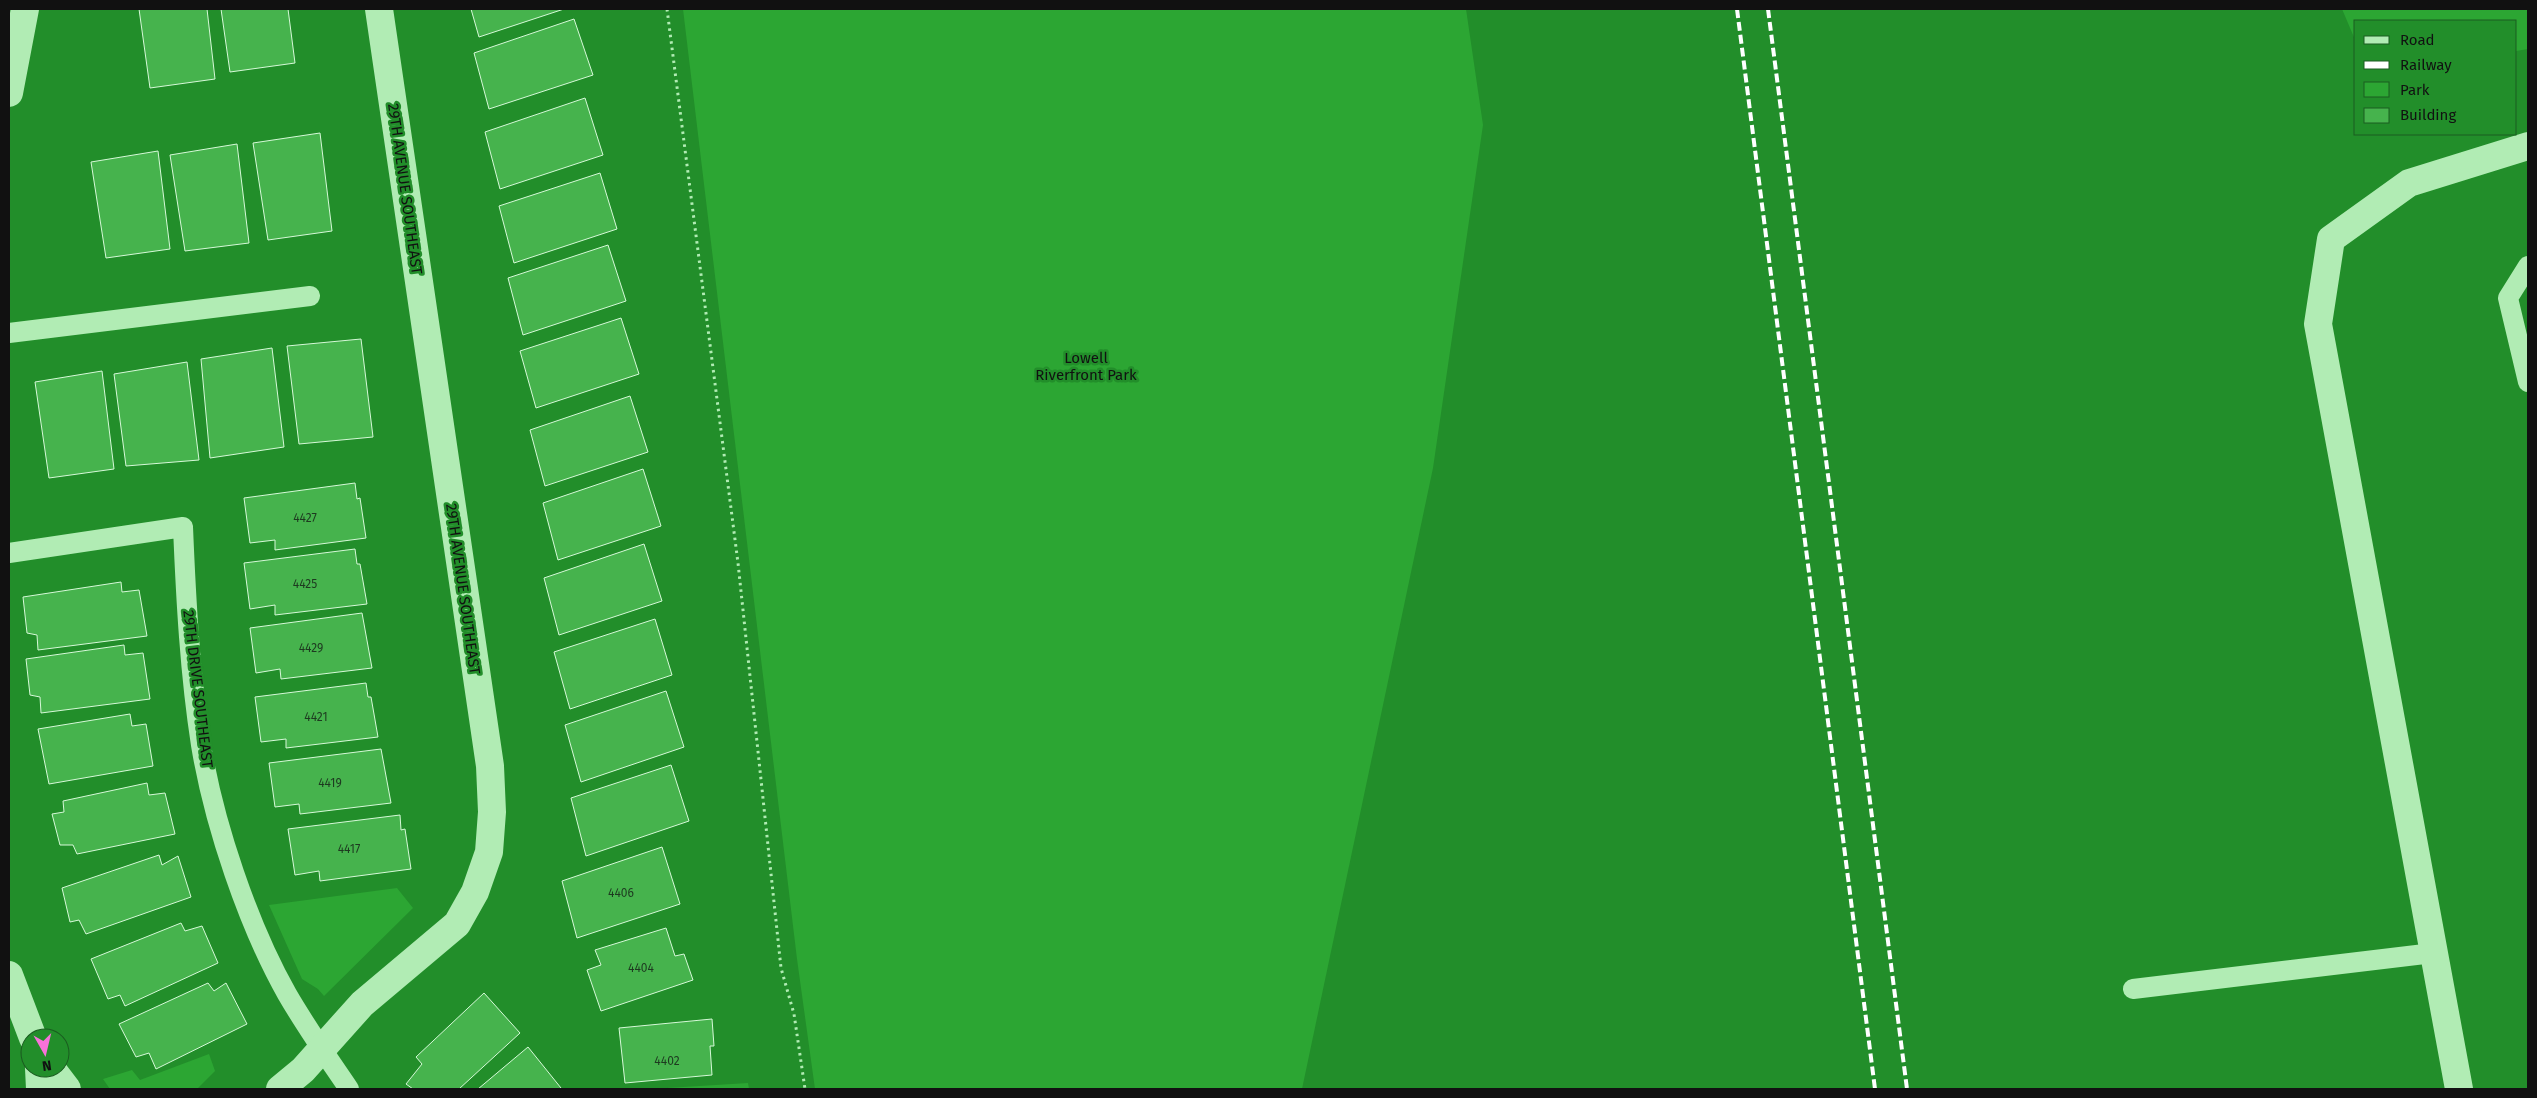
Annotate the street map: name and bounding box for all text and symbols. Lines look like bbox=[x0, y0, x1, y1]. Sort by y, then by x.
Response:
legend bbox=[2354, 20, 2517, 135]
text: Road bbox=[2400, 31, 2435, 49]
text: Railway bbox=[2400, 56, 2452, 74]
text: Park bbox=[2400, 81, 2430, 99]
street label: 29TH AVENUE SOUTHEAST bbox=[384, 102, 426, 276]
text: Building bbox=[2400, 106, 2456, 124]
park label: Lowell Riverfront Park bbox=[1035, 349, 1137, 384]
street label: 29TH AVENUE SOUTHEAST bbox=[442, 502, 484, 676]
house number: 4427 bbox=[293, 511, 317, 525]
house number: 4425 bbox=[293, 577, 317, 591]
street label: 29TH DRIVE SOUTHEAST bbox=[179, 609, 217, 769]
house number: 4429 bbox=[299, 641, 323, 655]
house number: 4421 bbox=[304, 710, 328, 724]
house number: 4419 bbox=[318, 776, 342, 790]
house number: 4417 bbox=[338, 842, 360, 856]
house number: 4406 bbox=[608, 886, 634, 900]
house number: 4404 bbox=[628, 961, 655, 975]
north arrow bbox=[20, 1028, 70, 1078]
house number: 4402 bbox=[654, 1054, 680, 1068]
text: N bbox=[41, 1056, 53, 1074]

